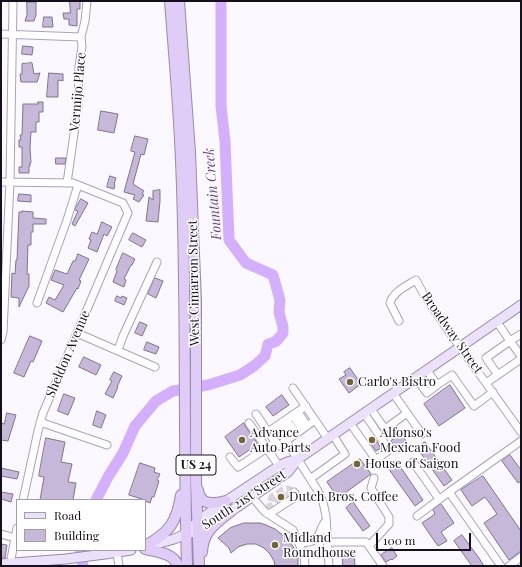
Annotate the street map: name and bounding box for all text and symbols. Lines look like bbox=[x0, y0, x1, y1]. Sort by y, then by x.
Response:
street label: Vermijo Place bbox=[67, 52, 89, 132]
water label: Fountain Creek bbox=[201, 147, 225, 241]
street label: West Cimarron Street bbox=[185, 220, 203, 346]
street label: Broadway Street bbox=[418, 289, 486, 377]
street label: Sheldon Avenue bbox=[43, 308, 93, 400]
place label: Carlo's Bistro bbox=[358, 374, 436, 390]
marker: Carlo's Bistro bbox=[345, 377, 355, 387]
place label: Advance Auto Parts bbox=[250, 425, 311, 456]
place label: Alfonso's Mexican Food bbox=[380, 425, 461, 456]
marker: Advance Auto Parts bbox=[237, 435, 247, 445]
marker: Alfonso's Mexican Food bbox=[367, 435, 377, 445]
road number: US 24 bbox=[176, 455, 216, 475]
place label: House of Saigon bbox=[365, 456, 459, 472]
marker: House of Saigon bbox=[352, 459, 362, 469]
street label: South 21st Street bbox=[199, 467, 289, 533]
place label: Dutch Bros. Coffee bbox=[289, 489, 398, 505]
marker: Dutch Bros. Coffee bbox=[276, 492, 286, 502]
legend bbox=[16, 499, 146, 551]
text: Road bbox=[54, 507, 81, 523]
scale bar bbox=[378, 525, 473, 551]
text: Building bbox=[54, 527, 99, 543]
place label: Midland Roundhouse bbox=[283, 530, 356, 561]
text: 100 m bbox=[383, 532, 415, 548]
marker: Midland Roundhouse bbox=[270, 540, 280, 550]

